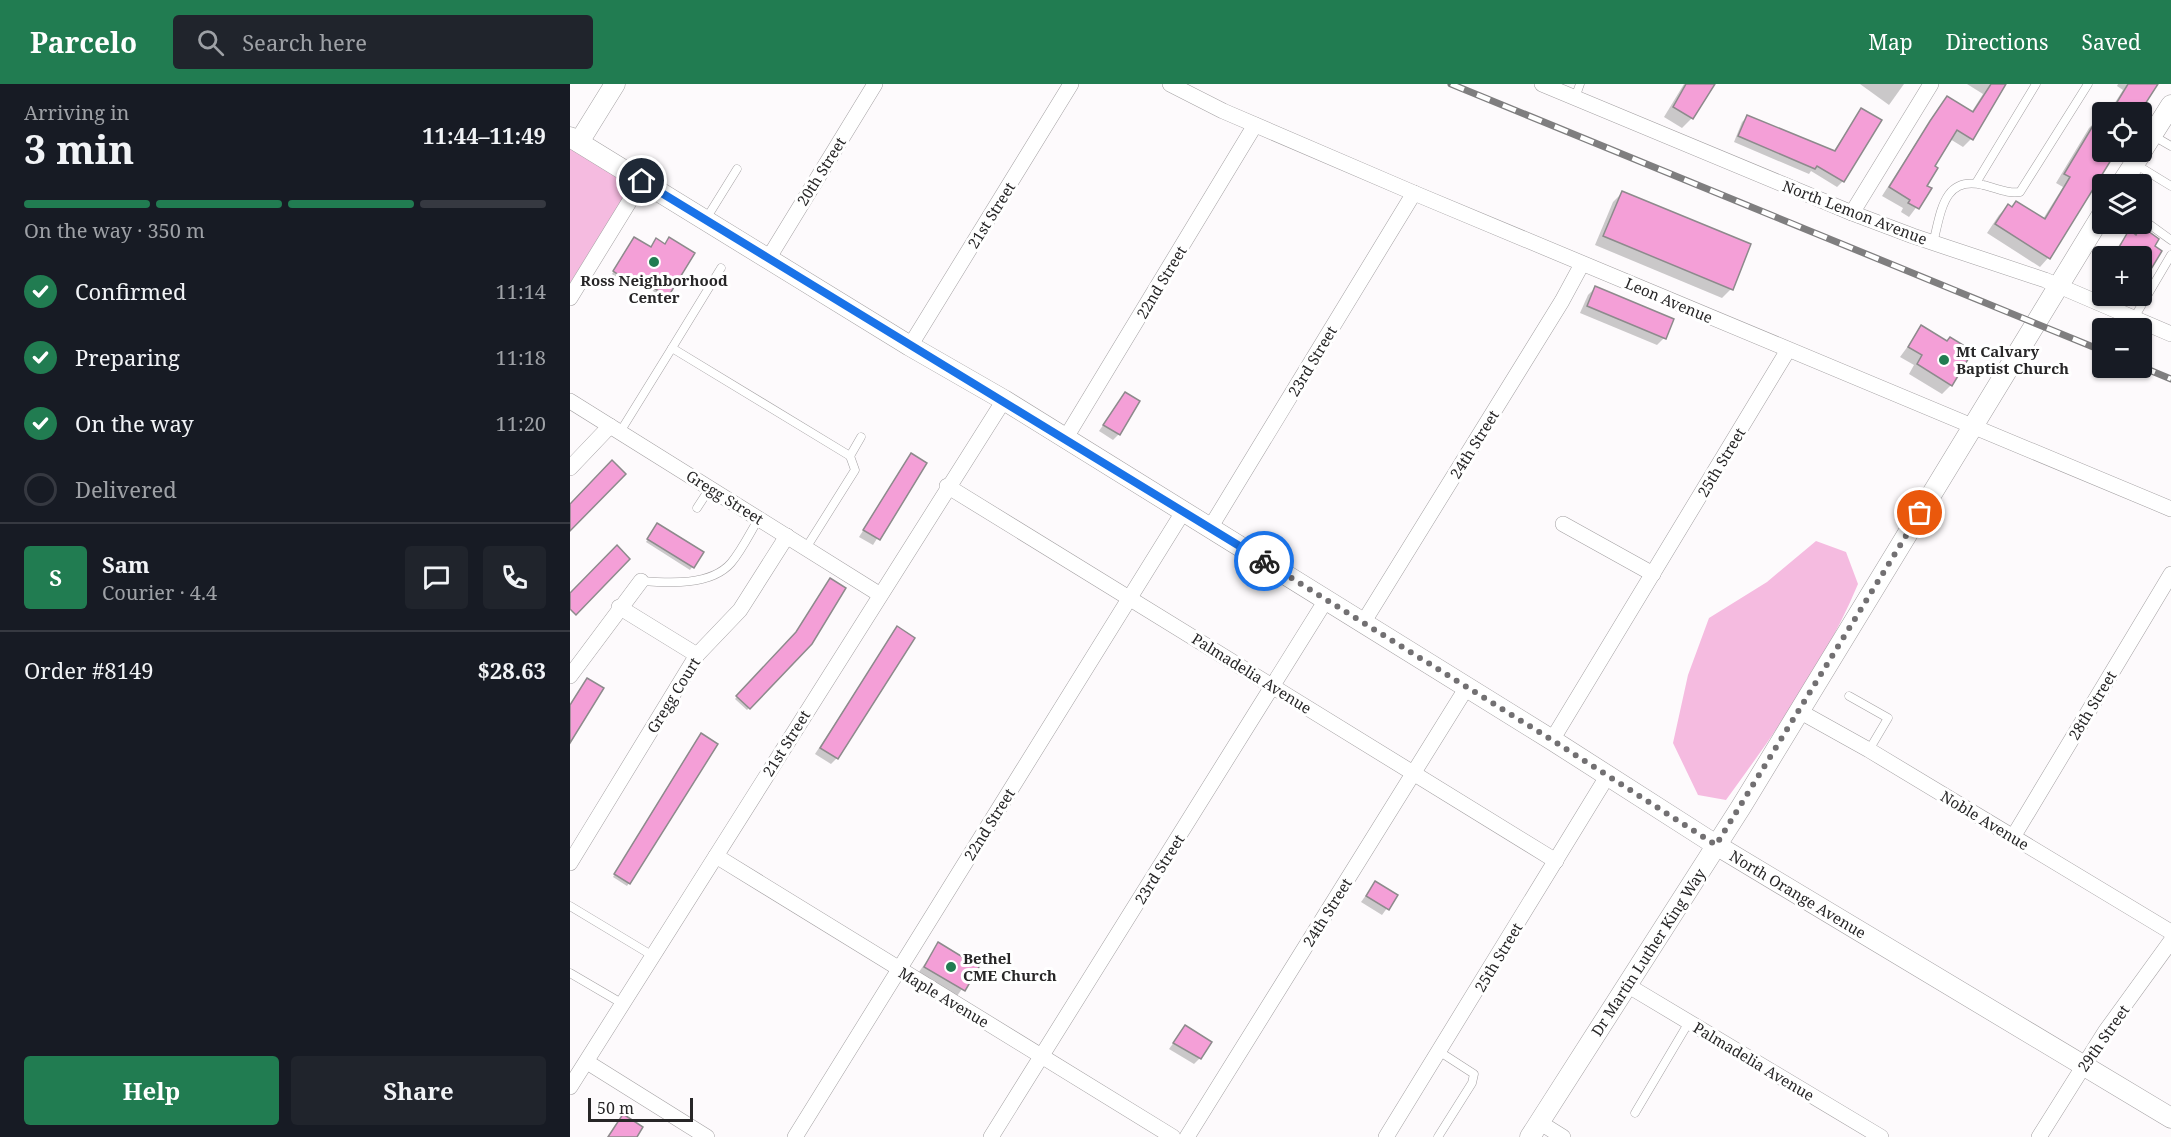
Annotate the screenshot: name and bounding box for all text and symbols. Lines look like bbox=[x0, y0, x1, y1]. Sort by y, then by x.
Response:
search box bbox=[173, 15, 593, 69]
text: Parcelo bbox=[30, 23, 137, 61]
icon: search bbox=[194, 26, 227, 59]
text: Search here bbox=[242, 27, 367, 57]
text: Map bbox=[1868, 28, 1913, 56]
text: Directions bbox=[1946, 28, 2048, 56]
text: Saved bbox=[2081, 28, 2141, 56]
text: Arriving in bbox=[24, 99, 129, 126]
map controls bbox=[2092, 102, 2152, 378]
button: locate bbox=[2092, 102, 2152, 162]
text: 11:44–11:49 bbox=[422, 120, 546, 150]
text: 3 min bbox=[24, 122, 134, 175]
street label: 20th Street bbox=[792, 133, 850, 209]
pin bbox=[616, 155, 667, 206]
icon: home bbox=[625, 164, 658, 197]
button: layers bbox=[2092, 174, 2152, 234]
street label: North Lemon Avenue bbox=[1780, 175, 1930, 249]
street label: 21st Street bbox=[963, 178, 1019, 252]
text: On the way · 350 m bbox=[24, 217, 205, 244]
street label: 22nd Street bbox=[1131, 242, 1191, 322]
button: + bbox=[2092, 246, 2152, 306]
marker: Ross Neighborhood Center bbox=[647, 255, 661, 269]
place label: Ross Neighborhood Center bbox=[580, 270, 728, 307]
street label: Leon Avenue bbox=[1622, 273, 1716, 327]
icon: check bbox=[24, 275, 57, 308]
text: Confirmed bbox=[75, 276, 186, 306]
text: 11:14 bbox=[496, 278, 546, 305]
button: − bbox=[2092, 318, 2152, 378]
street label: 23rd Street bbox=[1283, 322, 1341, 400]
icon: check bbox=[24, 341, 57, 374]
place label: Mt Calvary Baptist Church bbox=[1956, 341, 2069, 378]
text: Preparing bbox=[75, 342, 180, 372]
text: 11:18 bbox=[496, 344, 546, 371]
marker: Mt Calvary Baptist Church bbox=[1937, 353, 1951, 367]
street label: 24th Street bbox=[1445, 406, 1503, 482]
icon: check bbox=[24, 407, 57, 440]
text: On the way bbox=[75, 408, 194, 438]
text: 11:20 bbox=[496, 410, 546, 437]
street label: 25th Street bbox=[1693, 424, 1749, 500]
street label: Gregg Street bbox=[683, 465, 767, 529]
text: Delivered bbox=[75, 474, 177, 504]
pin bbox=[1894, 487, 1945, 538]
icon: bag bbox=[1903, 496, 1936, 529]
courier bbox=[1234, 531, 1294, 591]
icon: bike bbox=[1248, 545, 1281, 578]
button: chat bbox=[405, 546, 468, 609]
button: phone bbox=[483, 546, 546, 609]
text: Sam bbox=[102, 549, 150, 579]
text: S bbox=[49, 562, 62, 592]
text: Courier · 4.4 bbox=[102, 579, 217, 606]
street label: Palmadelia Avenue bbox=[1188, 628, 1316, 718]
street label: Gregg Court bbox=[642, 653, 704, 737]
text: Order #8149 bbox=[24, 655, 154, 685]
text: $28.63 bbox=[477, 655, 546, 685]
street label: 28th Street bbox=[2064, 667, 2120, 743]
street label: 21st Street bbox=[758, 706, 814, 780]
street label: 22nd Street bbox=[959, 784, 1019, 864]
street label: Noble Avenue bbox=[1937, 786, 2033, 854]
street label: 23rd Street bbox=[1130, 830, 1188, 908]
street label: North Orange Avenue bbox=[1726, 845, 1870, 943]
street label: Dr Martin Luther King Way bbox=[1586, 864, 1710, 1040]
street label: 24th Street bbox=[1298, 874, 1356, 950]
street label: 25th Street bbox=[1470, 919, 1526, 995]
place label: Bethel CME Church bbox=[963, 948, 1057, 985]
marker: Bethel CME Church bbox=[944, 960, 958, 974]
street label: Maple Avenue bbox=[895, 962, 993, 1032]
street label: 29th Street bbox=[2073, 1001, 2133, 1075]
street label: Palmadelia Avenue bbox=[1690, 1017, 1818, 1105]
button: Help bbox=[24, 1056, 279, 1125]
button: Share bbox=[291, 1056, 546, 1125]
scale bar bbox=[588, 1095, 693, 1122]
text: 50 m bbox=[597, 1097, 634, 1119]

